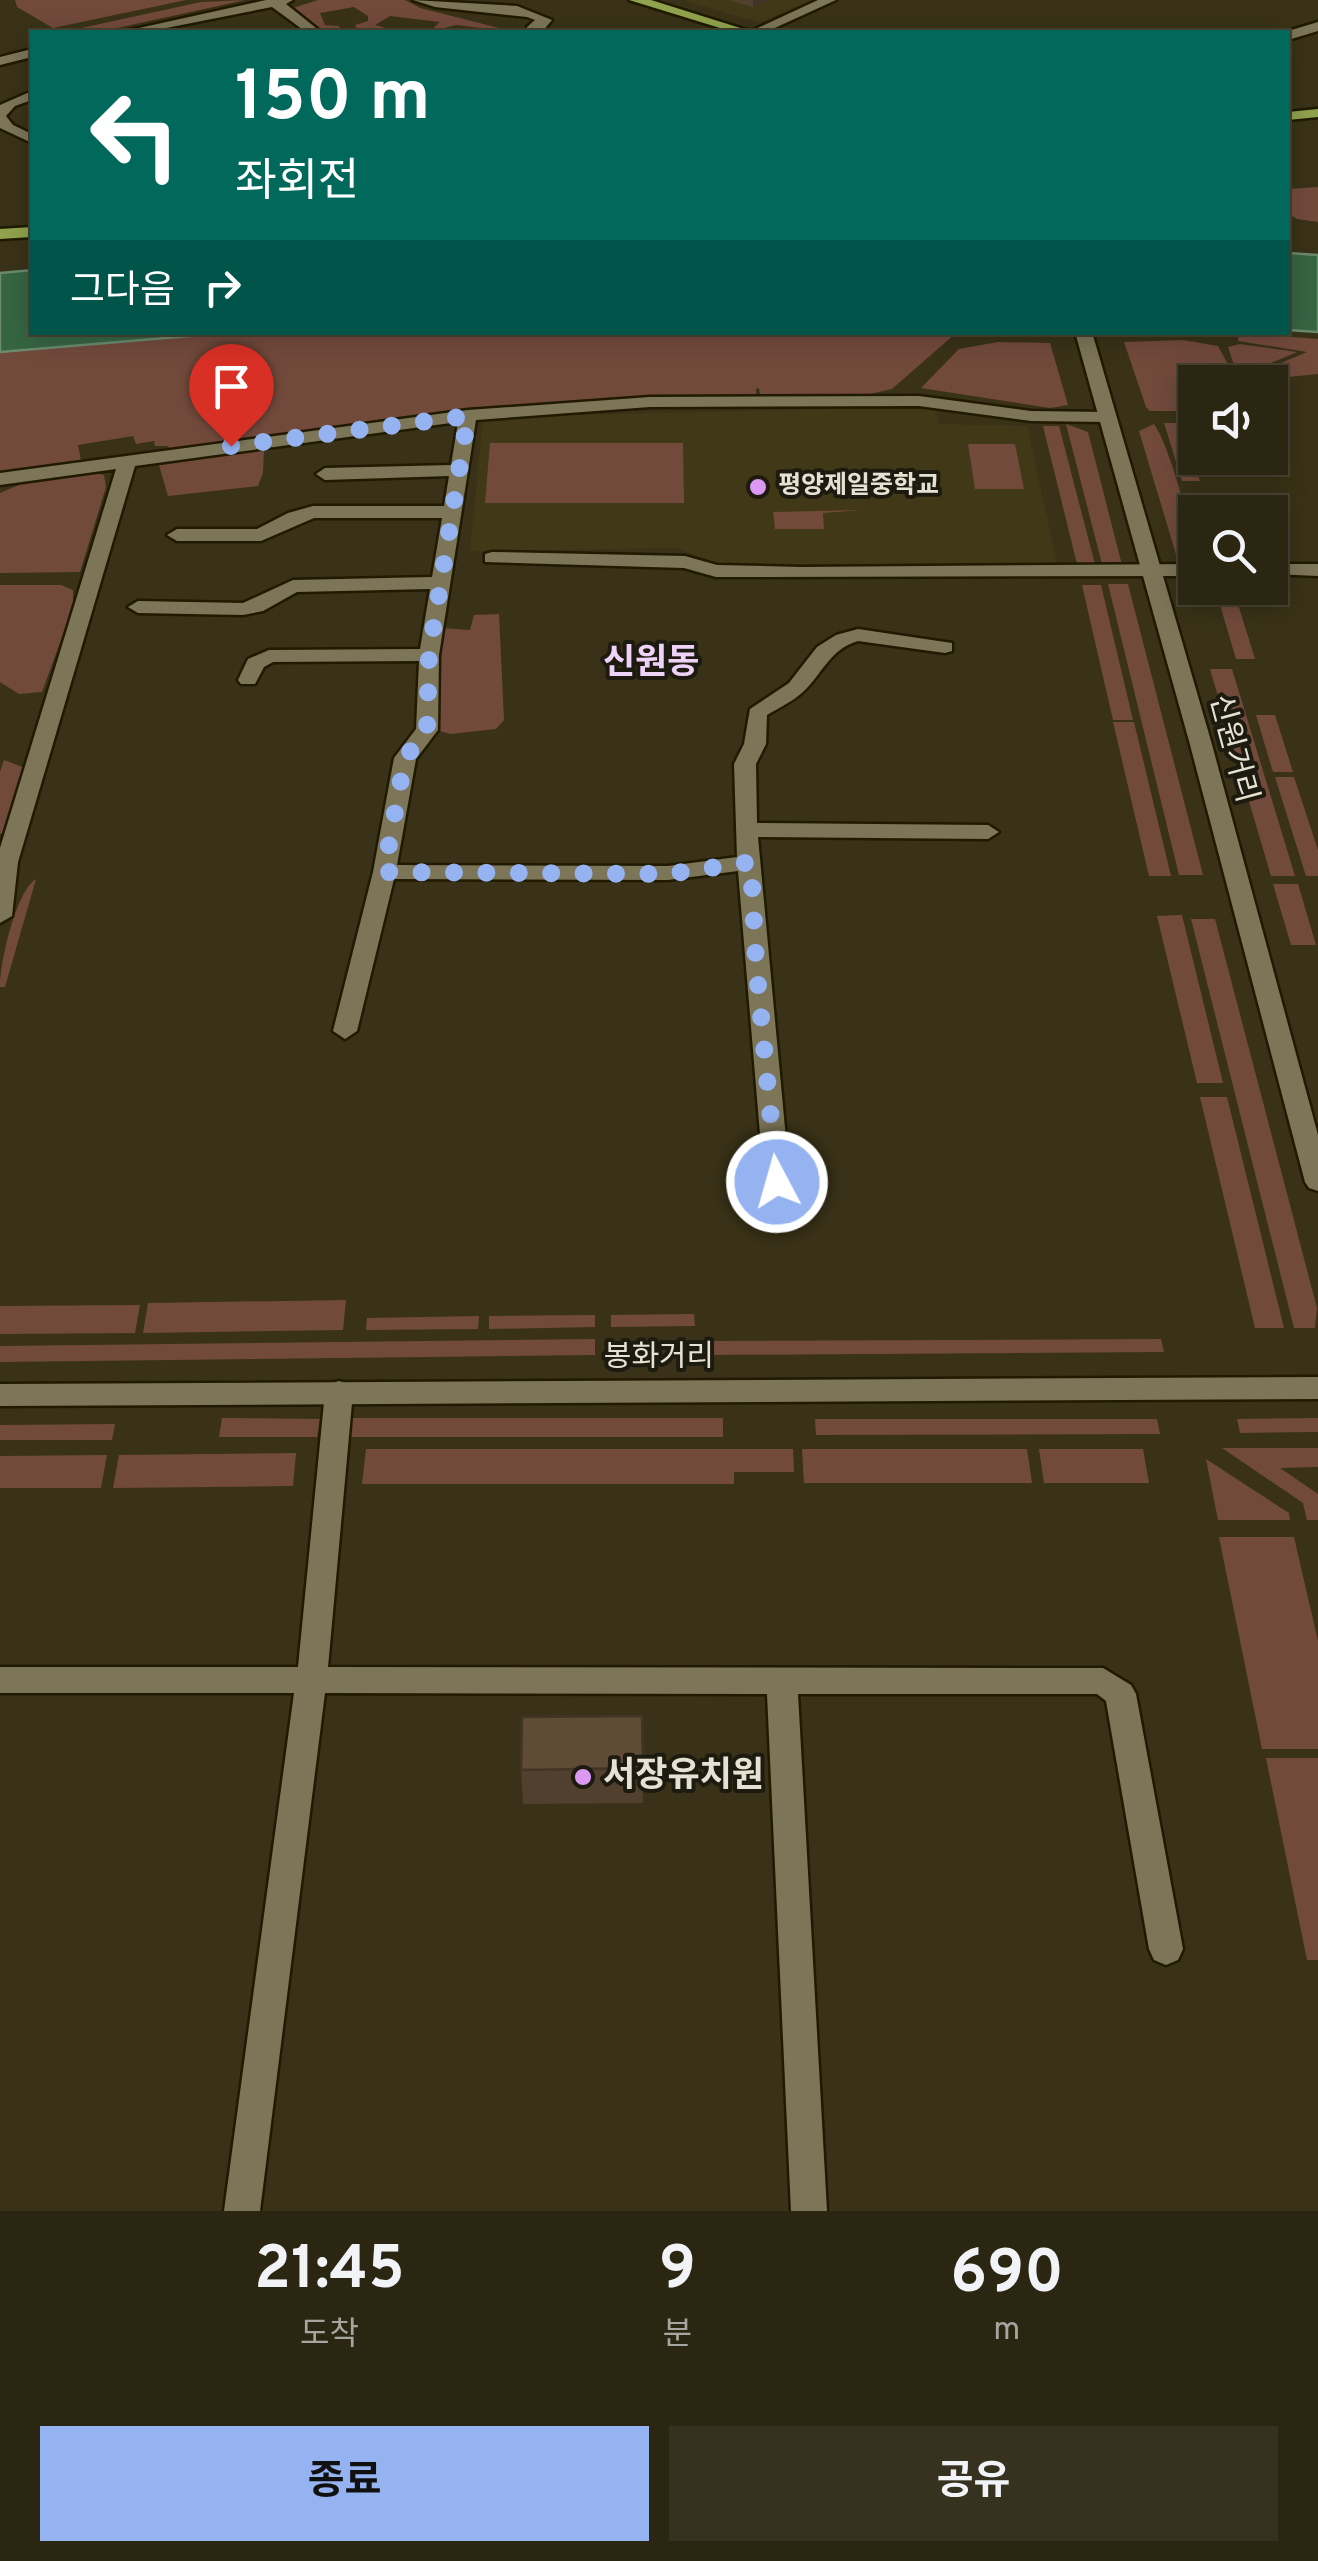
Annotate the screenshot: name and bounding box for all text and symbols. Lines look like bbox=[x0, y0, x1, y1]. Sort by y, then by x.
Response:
text: 150 m bbox=[235, 56, 430, 145]
icon: left bbox=[70, 70, 200, 200]
text: 좌회전 bbox=[235, 155, 359, 212]
icon: right bbox=[195, 260, 250, 315]
text: 그다음 bbox=[70, 268, 175, 317]
pin bbox=[189, 344, 274, 447]
icon: arrive bbox=[204, 359, 259, 414]
map controls bbox=[1178, 365, 1288, 605]
button: sound bbox=[1178, 365, 1288, 475]
place label: 평양제일중학교 bbox=[778, 471, 939, 503]
marker: 평양제일중학교 bbox=[747, 476, 769, 498]
button: search bbox=[1178, 495, 1288, 605]
district label: 신원동 bbox=[603, 642, 699, 686]
street label: 신원거리 bbox=[1200, 691, 1264, 807]
position arrow bbox=[725, 1130, 829, 1234]
street label: 봉화거리 bbox=[604, 1340, 714, 1377]
place label: 서장유치원 bbox=[603, 1755, 764, 1799]
marker: 서장유치원 bbox=[572, 1766, 594, 1788]
text: 21:45 bbox=[254, 2234, 405, 2310]
text: 9 bbox=[659, 2234, 696, 2310]
text: 690 bbox=[950, 2238, 1064, 2314]
text: m bbox=[993, 2311, 1020, 2351]
text: 도착 bbox=[300, 2316, 359, 2356]
text: 분 bbox=[663, 2316, 692, 2356]
button: 종료 bbox=[40, 2426, 649, 2541]
button: 공유 bbox=[669, 2426, 1278, 2541]

